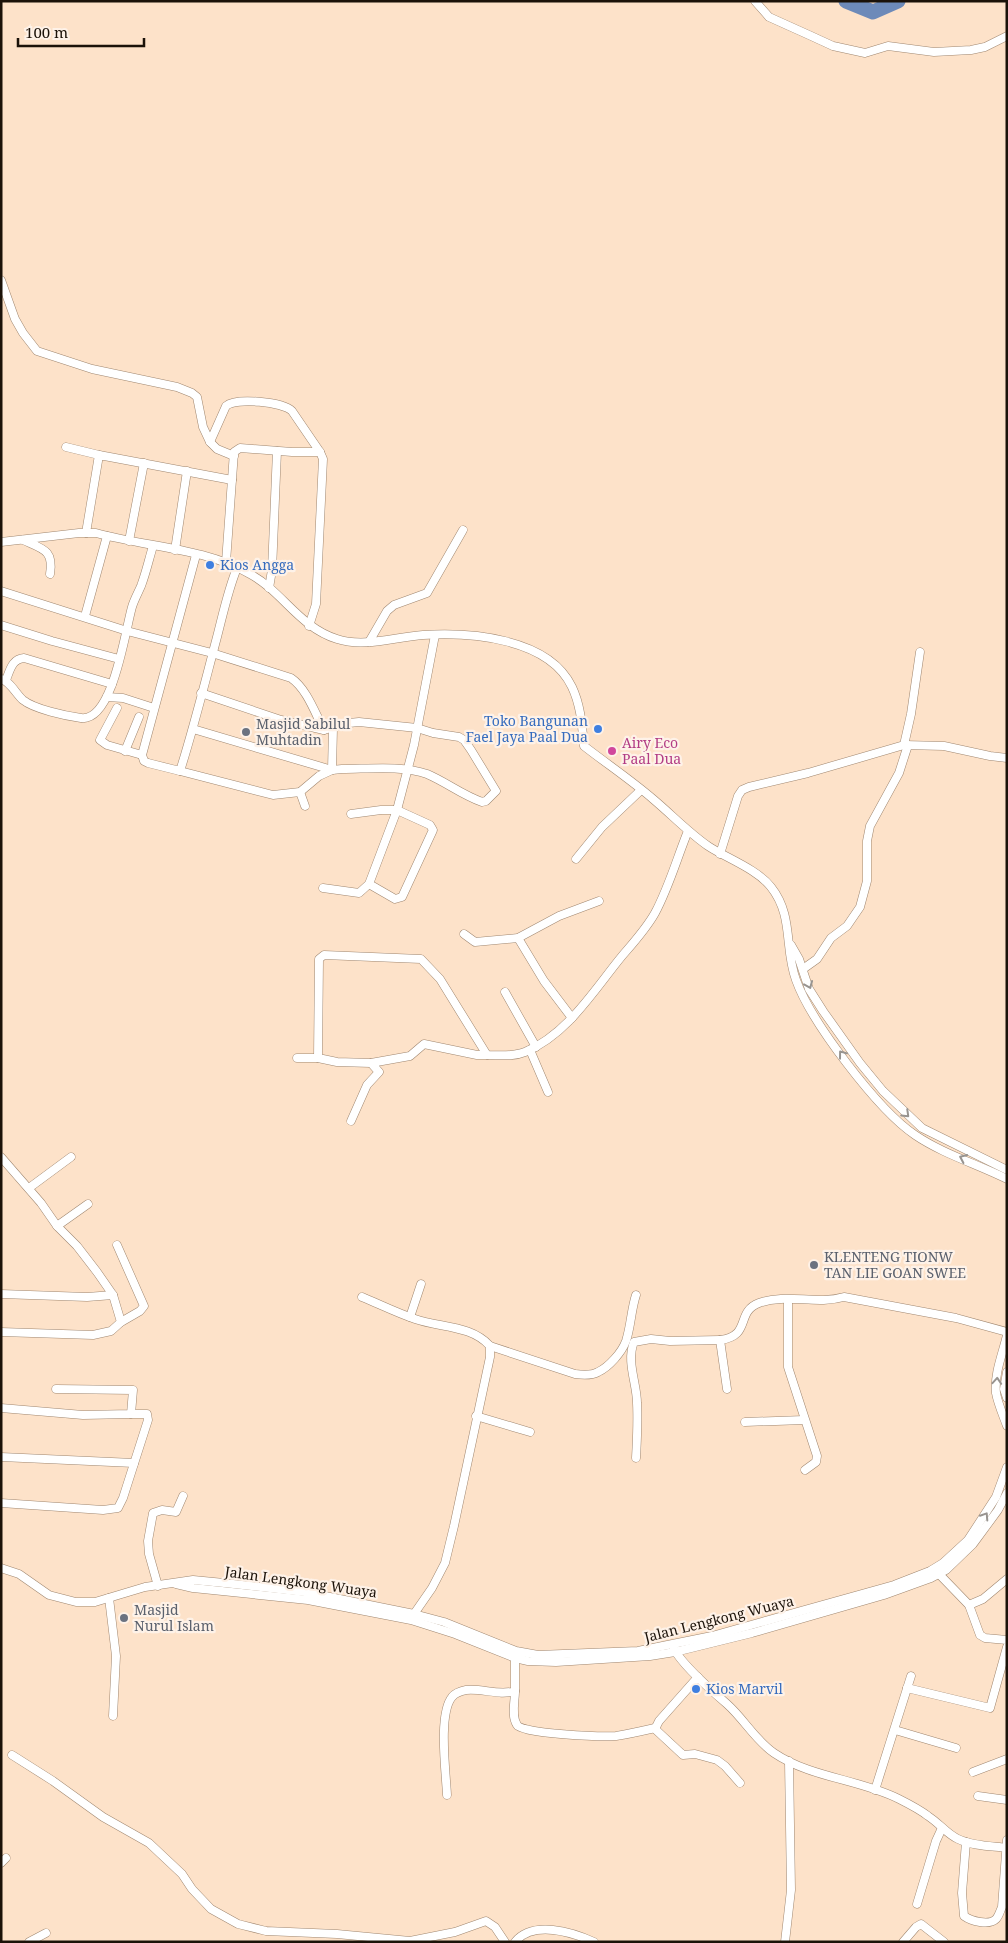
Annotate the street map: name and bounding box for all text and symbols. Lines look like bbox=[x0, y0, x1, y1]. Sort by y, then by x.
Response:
scale bar bbox=[18, 15, 144, 47]
text: 100 m bbox=[25, 22, 68, 42]
place label: Kios Angga bbox=[220, 555, 294, 574]
marker: Kios Angga bbox=[204, 559, 216, 571]
place label: Toko Bangunan Fael Jaya Paal Dua bbox=[466, 711, 588, 746]
place label: Masjid Sabilul Muhtadin bbox=[256, 714, 351, 749]
marker: Toko Bangunan Fael Jaya Paal Dua bbox=[592, 723, 604, 735]
marker: Masjid Sabilul Muhtadin bbox=[240, 726, 252, 738]
place label: Airy Eco Paal Dua bbox=[622, 733, 681, 768]
marker: Airy Eco Paal Dua bbox=[606, 745, 618, 757]
one-way arrow bbox=[802, 980, 813, 989]
one-way arrow bbox=[839, 1051, 847, 1060]
one-way arrow bbox=[901, 1108, 910, 1117]
one-way arrow bbox=[959, 1155, 968, 1165]
place label: KLENTENG TIONW TAN LIE GOAN SWEE bbox=[824, 1247, 966, 1282]
marker: KLENTENG TIONW TAN LIE GOAN SWEE bbox=[808, 1259, 820, 1271]
one-way arrow bbox=[991, 1376, 1002, 1384]
one-way arrow bbox=[978, 1512, 988, 1521]
street label: Jalan Lengkong Wuaya bbox=[223, 1561, 379, 1602]
street label: Jalan Lengkong Wuaya bbox=[641, 1591, 796, 1647]
place label: Masjid Nurul Islam bbox=[134, 1600, 214, 1635]
marker: Masjid Nurul Islam bbox=[118, 1612, 130, 1624]
place label: Kios Marvil bbox=[706, 1679, 784, 1698]
marker: Kios Marvil bbox=[690, 1683, 702, 1695]

